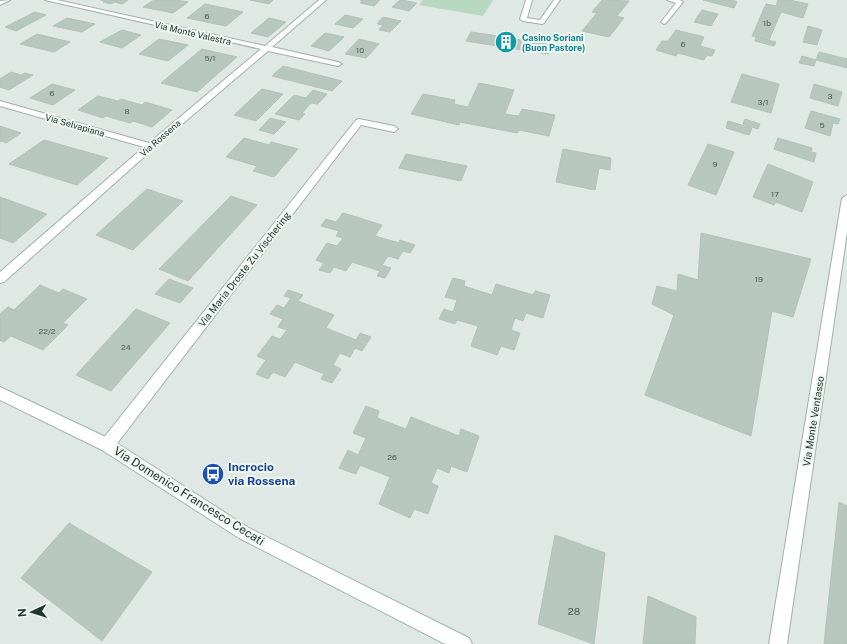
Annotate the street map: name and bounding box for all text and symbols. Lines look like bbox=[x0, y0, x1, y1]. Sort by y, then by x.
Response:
house number: 6 bbox=[205, 11, 210, 21]
house number: 1b bbox=[763, 18, 771, 28]
street label: Via Monte Valestra bbox=[154, 19, 232, 47]
building icon: Casino Soriani (Buon Pastore) bbox=[493, 29, 519, 55]
place label: Casino Soriani (Buon Pastore) bbox=[522, 32, 585, 53]
house number: 6 bbox=[681, 39, 686, 49]
house number: 10 bbox=[356, 45, 364, 55]
house number: 5/1 bbox=[204, 53, 216, 63]
house number: 6 bbox=[50, 88, 55, 98]
house number: 3 bbox=[827, 91, 833, 101]
house number: 3/1 bbox=[757, 97, 769, 107]
house number: 8 bbox=[124, 106, 130, 116]
street label: Via Selvapiana bbox=[44, 111, 106, 139]
street label: Via Rossena bbox=[137, 117, 183, 159]
house number: 5 bbox=[819, 120, 825, 130]
house number: 9 bbox=[713, 159, 718, 169]
house number: 17 bbox=[771, 189, 779, 199]
street label: Via Maria Droste Zu Vischering bbox=[195, 209, 293, 329]
house number: 19 bbox=[755, 274, 763, 284]
house number: 22/2 bbox=[38, 326, 56, 336]
house number: 24 bbox=[121, 342, 131, 352]
street label: Via Monte Ventasso bbox=[800, 375, 826, 467]
street label: Via Domenico Francesco Cecati bbox=[111, 444, 267, 548]
house number: 26 bbox=[387, 452, 397, 462]
place label: Incrocio via Rossena bbox=[228, 460, 296, 488]
bus stop icon: Incrocio via Rossena bbox=[200, 461, 226, 487]
north arrow bbox=[12, 592, 52, 632]
house number: 28 bbox=[568, 605, 580, 617]
text: N bbox=[16, 608, 28, 617]

